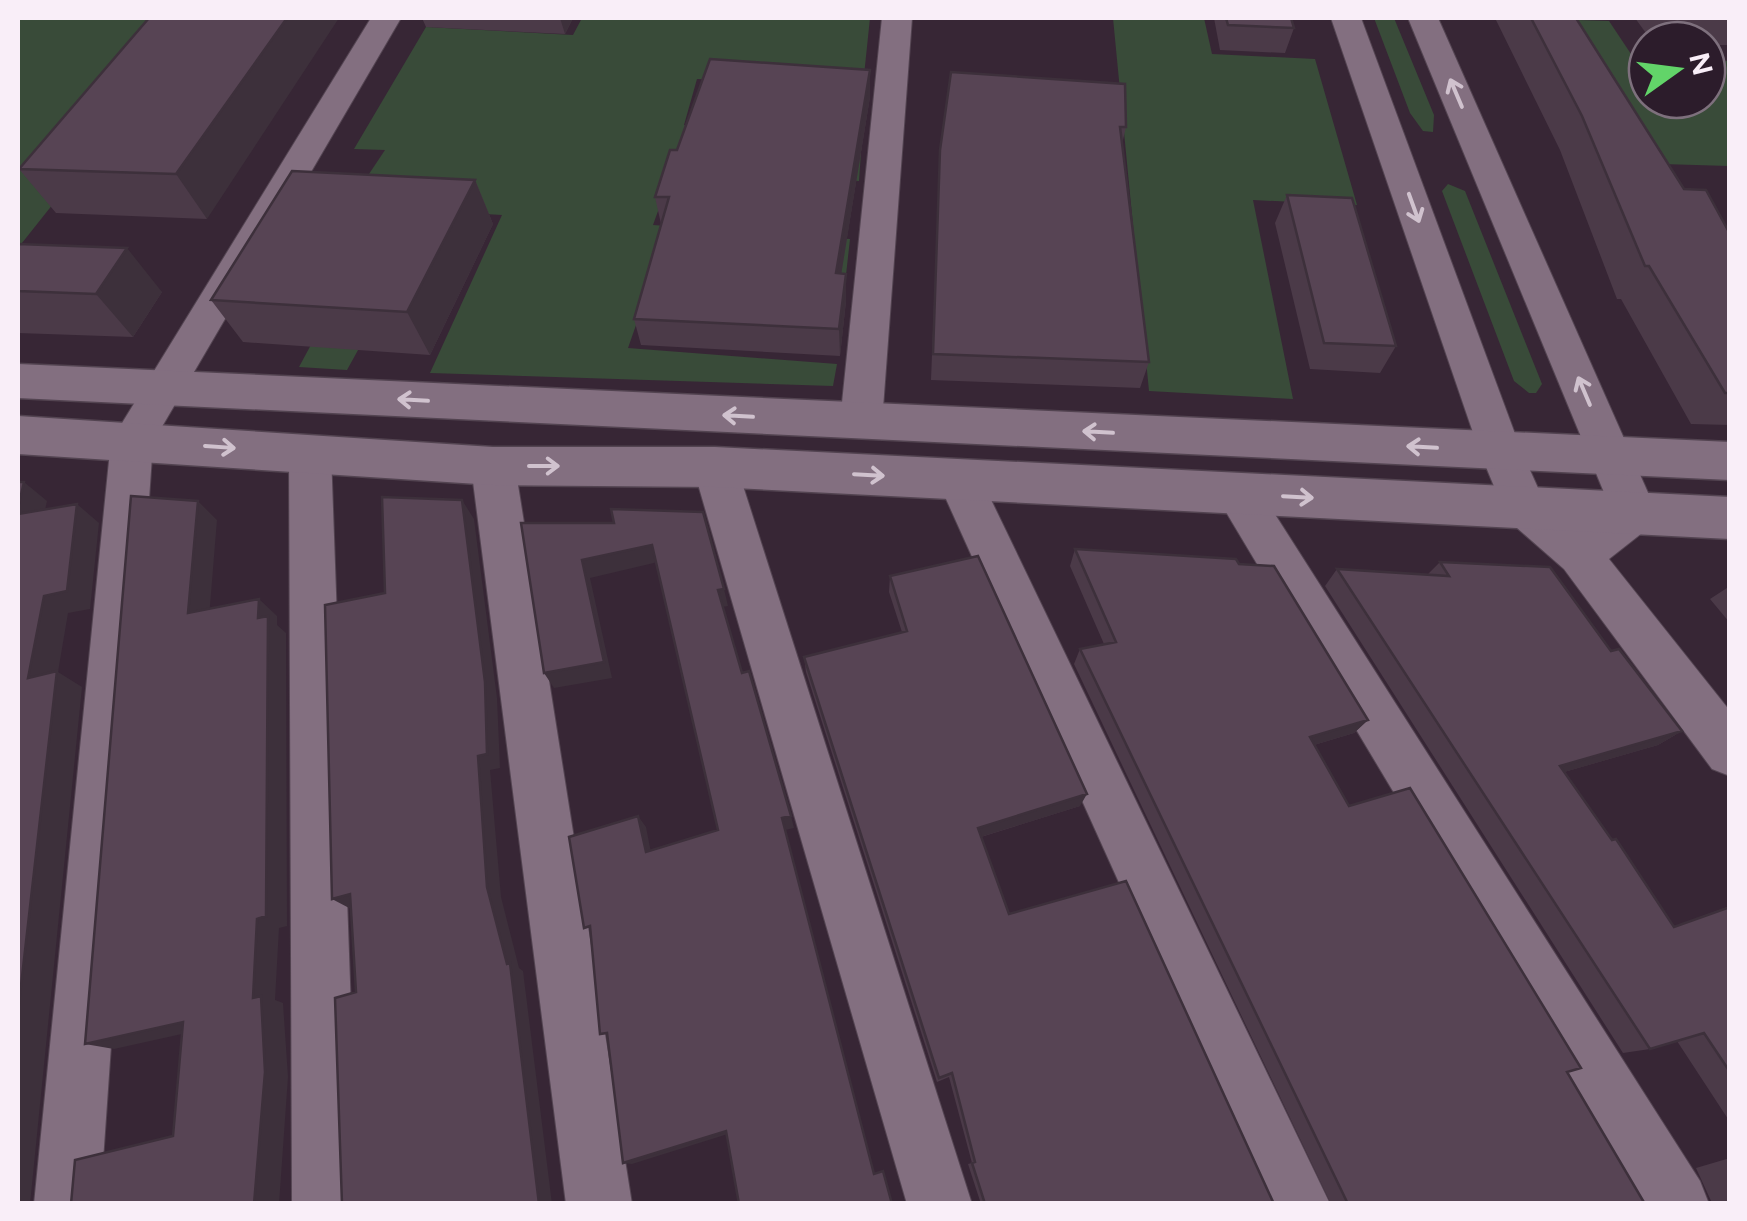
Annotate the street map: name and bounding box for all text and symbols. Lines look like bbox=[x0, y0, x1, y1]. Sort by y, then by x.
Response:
north arrow bbox=[1627, 20, 1727, 120]
text: N bbox=[1682, 49, 1720, 79]
one-way arrow bbox=[1446, 78, 1464, 108]
one-way arrow bbox=[1406, 192, 1424, 223]
one-way arrow bbox=[1574, 376, 1592, 407]
one-way arrow bbox=[398, 391, 430, 410]
one-way arrow bbox=[723, 406, 755, 425]
one-way arrow bbox=[1082, 422, 1114, 441]
one-way arrow bbox=[1407, 437, 1439, 456]
one-way arrow bbox=[203, 438, 235, 457]
one-way arrow bbox=[526, 456, 559, 476]
one-way arrow bbox=[852, 465, 884, 484]
one-way arrow bbox=[1282, 488, 1314, 507]

